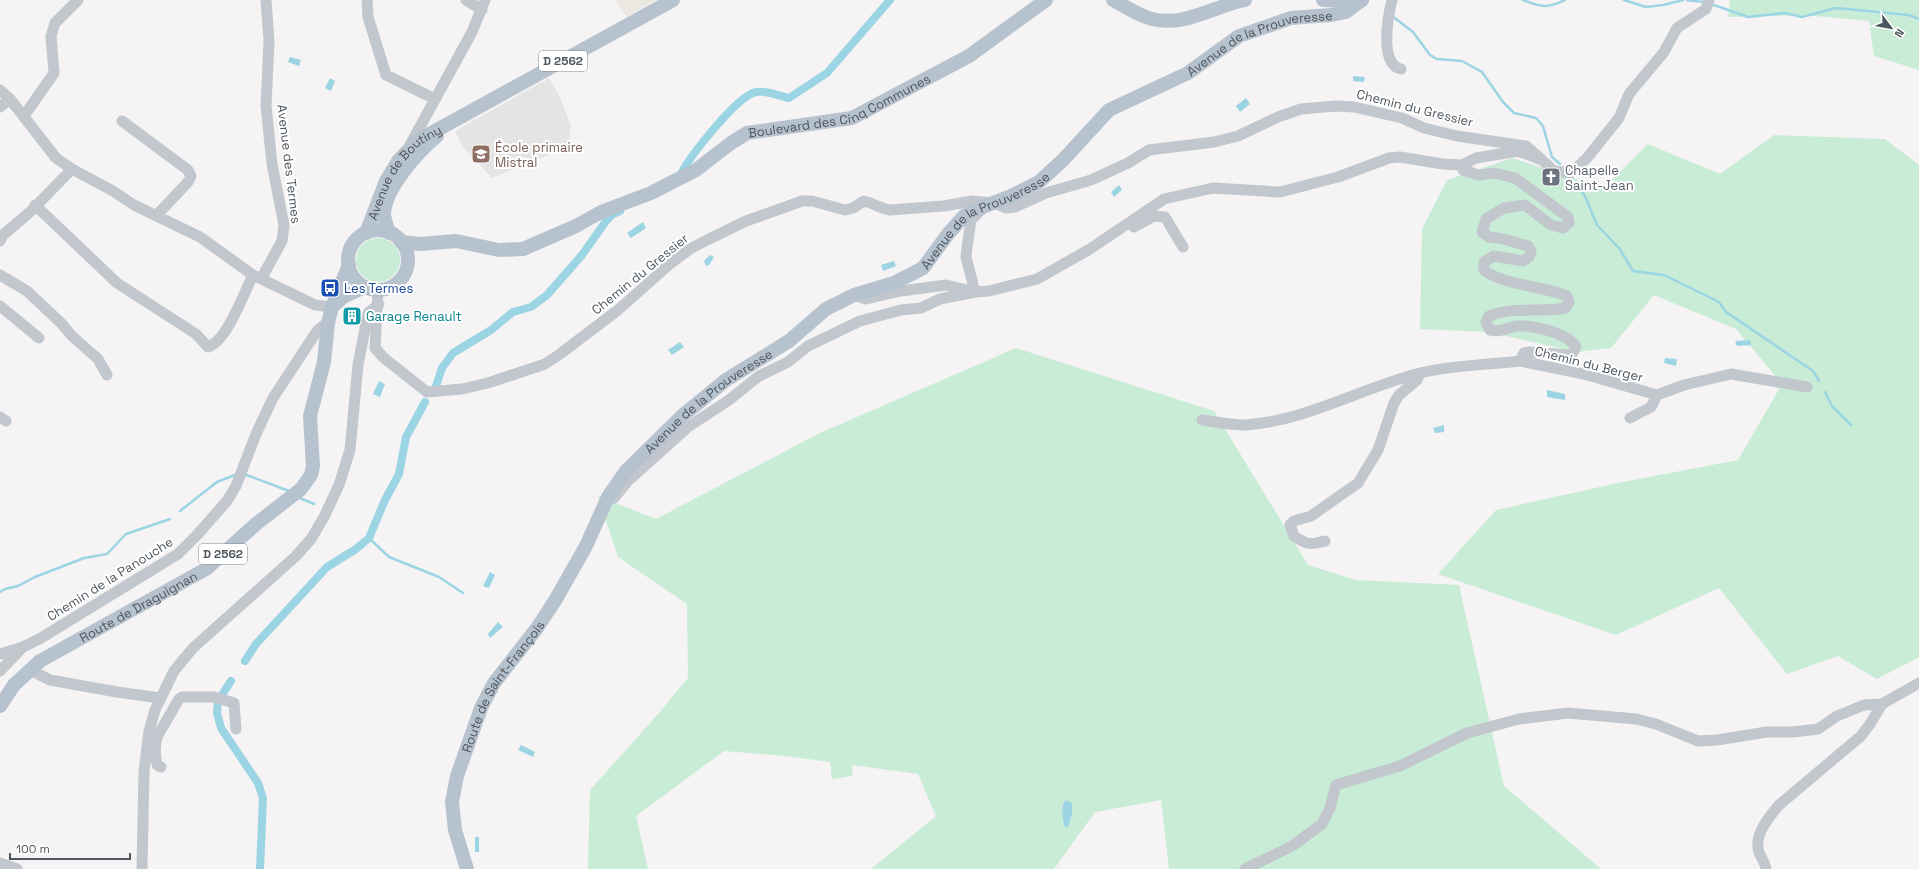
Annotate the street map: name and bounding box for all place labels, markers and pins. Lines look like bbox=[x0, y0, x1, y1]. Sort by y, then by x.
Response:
place label: École primaire Mistral bbox=[495, 139, 583, 171]
school or university icon: École primaire Mistral bbox=[470, 143, 492, 165]
place label: Chapelle Saint-Jean bbox=[1565, 162, 1634, 194]
church icon: Chapelle Saint-Jean bbox=[1540, 166, 1562, 188]
bus stop icon: Les Termes bbox=[319, 277, 341, 299]
place label: Les Termes bbox=[344, 280, 413, 297]
building icon: Garage Renault bbox=[341, 305, 363, 327]
place label: Garage Renault bbox=[366, 308, 462, 325]

